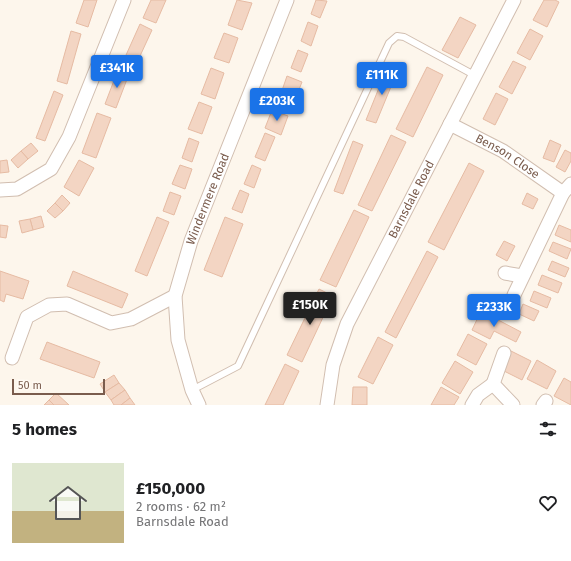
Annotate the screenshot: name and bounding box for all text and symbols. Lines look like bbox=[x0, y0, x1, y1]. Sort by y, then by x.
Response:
pin: £341K bbox=[89, 55, 145, 89]
text: £341K bbox=[100, 60, 134, 75]
pin: £111K bbox=[354, 62, 410, 96]
text: £111K bbox=[366, 67, 398, 82]
pin: £203K bbox=[249, 88, 305, 122]
text: £203K bbox=[259, 93, 295, 108]
street label: Benson Close bbox=[473, 131, 542, 181]
street label: Windermere Road bbox=[183, 151, 232, 247]
street label: Barnsdale Road bbox=[385, 158, 437, 241]
pin: £150K bbox=[282, 292, 338, 326]
pin: £233K bbox=[466, 294, 522, 328]
text: £150K bbox=[292, 297, 328, 312]
text: £233K bbox=[476, 299, 512, 314]
scale bar bbox=[12, 377, 105, 396]
text: 50 m bbox=[18, 379, 42, 392]
icon: filters bbox=[537, 418, 559, 440]
text: 5 homes bbox=[12, 419, 77, 440]
text: £150,000 bbox=[136, 478, 205, 499]
icon: home bbox=[44, 479, 92, 527]
icon: heart bbox=[537, 492, 559, 514]
text: 2 rooms · 62 m² bbox=[136, 499, 226, 514]
text: Barnsdale Road bbox=[136, 514, 229, 529]

